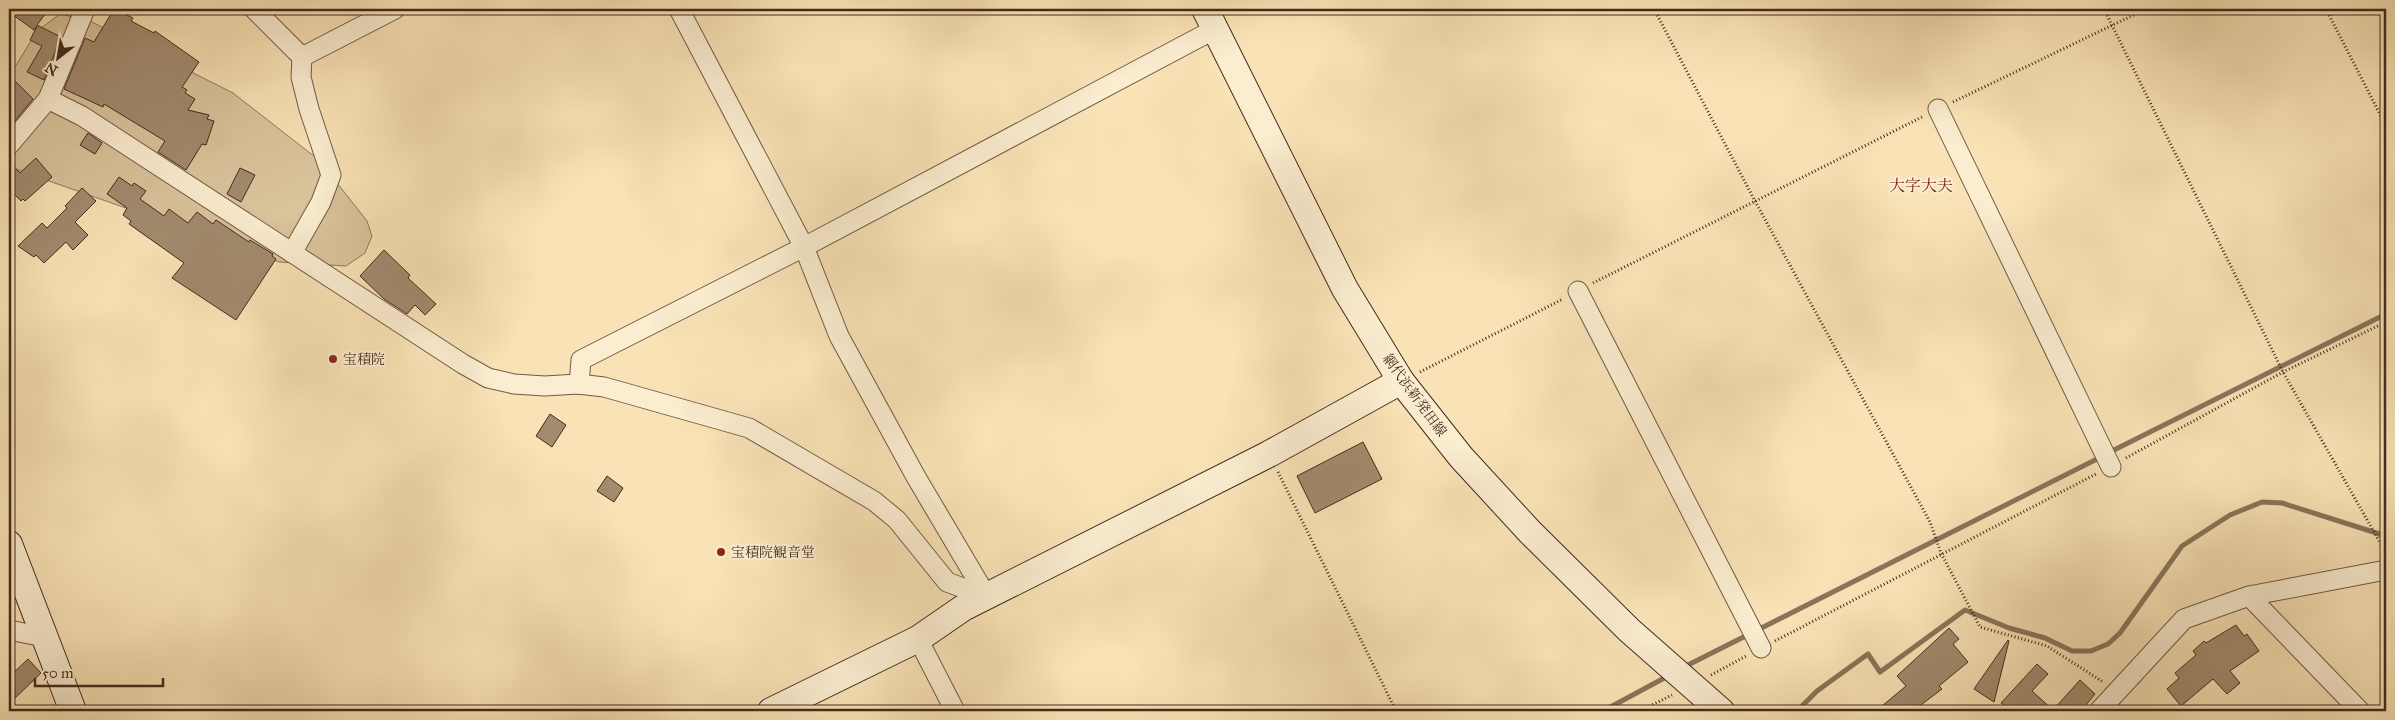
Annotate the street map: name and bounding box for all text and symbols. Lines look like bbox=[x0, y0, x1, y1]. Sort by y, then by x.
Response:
north arrow bbox=[32, 32, 82, 82]
text: N bbox=[42, 58, 61, 79]
district label: 大字大夫 bbox=[1889, 176, 1953, 195]
place label: 宝積院 bbox=[343, 351, 385, 368]
street label: 網代浜新発田線 bbox=[1379, 351, 1450, 440]
marker: 宝積院 bbox=[327, 353, 339, 365]
place label: 宝積院観音堂 bbox=[731, 544, 815, 561]
marker: 宝積院観音堂 bbox=[715, 546, 727, 558]
scale bar bbox=[35, 655, 162, 687]
text: 50 m bbox=[42, 664, 74, 682]

